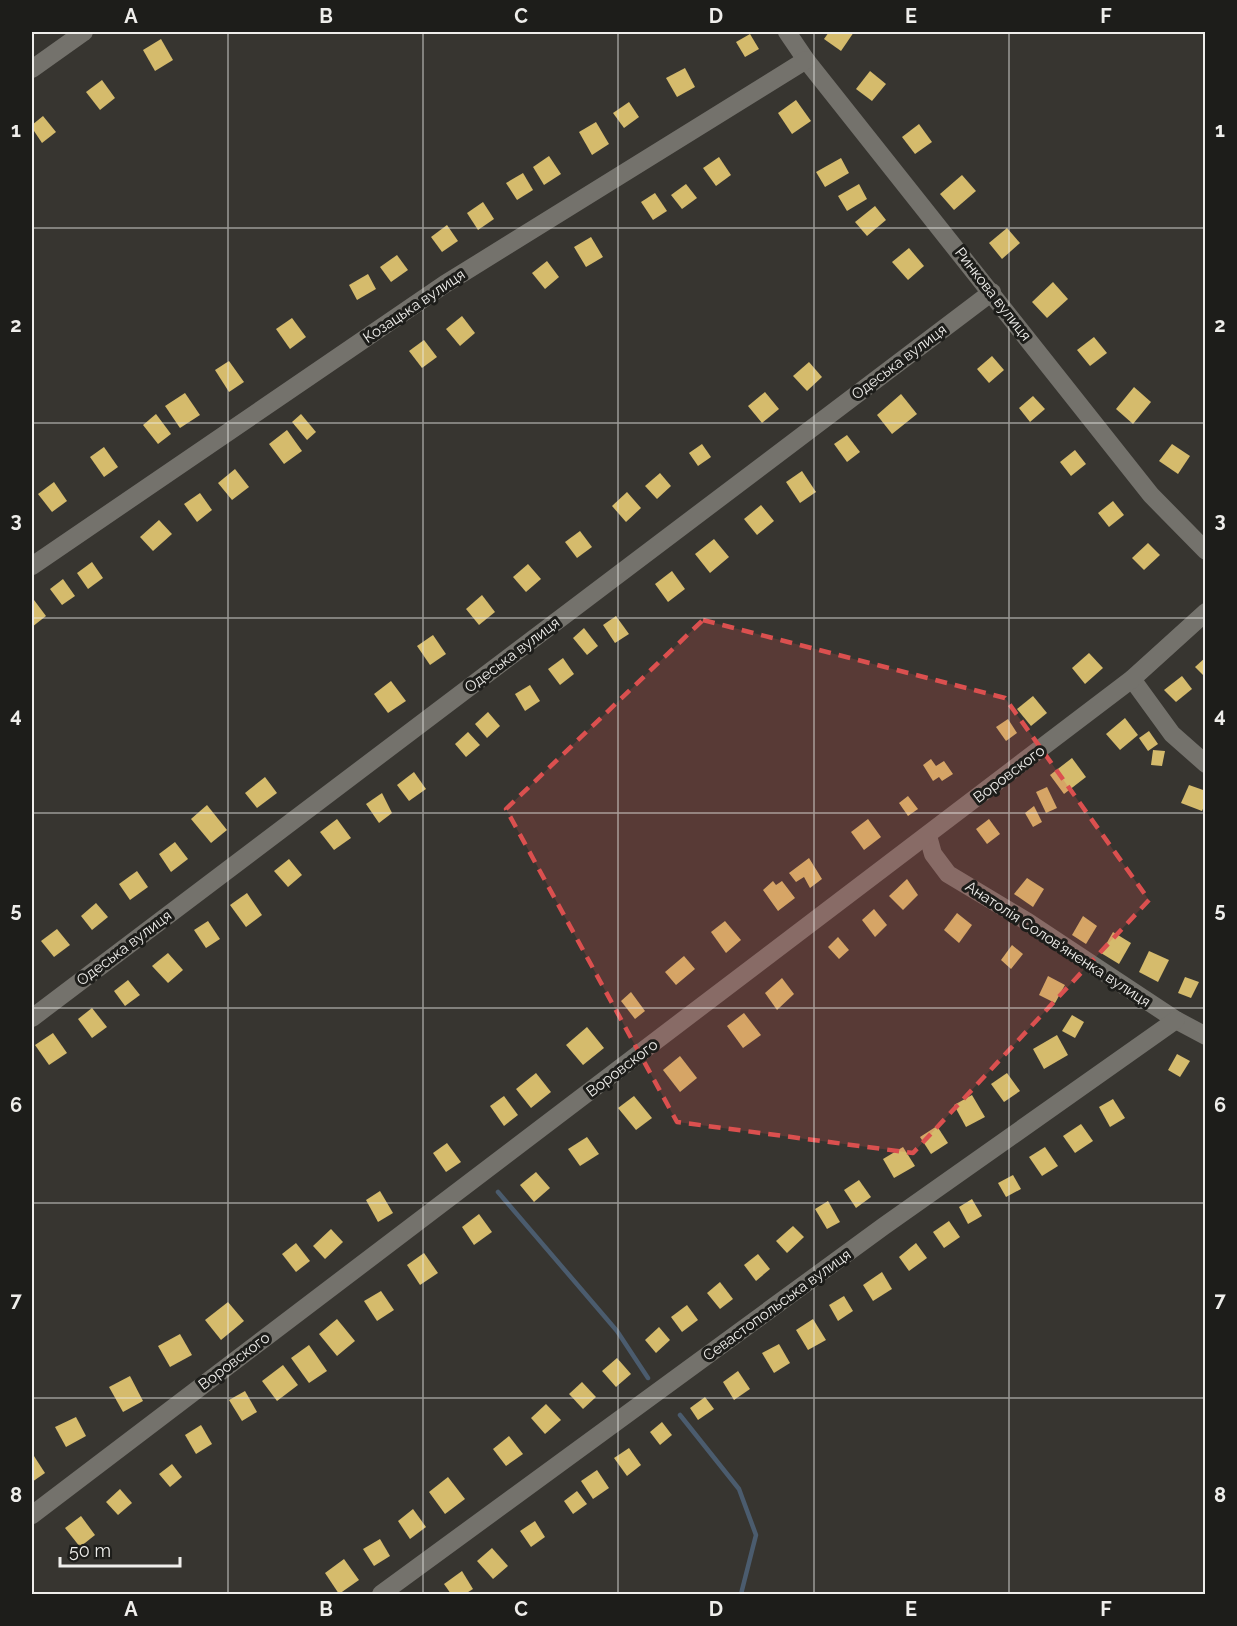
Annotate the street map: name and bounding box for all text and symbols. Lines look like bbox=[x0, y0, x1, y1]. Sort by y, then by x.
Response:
text: A bbox=[124, 4, 138, 28]
text: B bbox=[319, 4, 333, 28]
text: C bbox=[514, 4, 528, 28]
text: D bbox=[709, 4, 723, 28]
text: E bbox=[905, 4, 917, 28]
text: F bbox=[1100, 4, 1112, 28]
text: 1 bbox=[11, 118, 21, 142]
text: 1 bbox=[1215, 118, 1225, 142]
street label: Ринкова вулиця bbox=[951, 244, 1035, 344]
street label: Козацька вулиця bbox=[360, 265, 468, 347]
text: 2 bbox=[10, 313, 22, 337]
text: 2 bbox=[1214, 313, 1226, 337]
street label: Одеська вулиця bbox=[848, 320, 950, 404]
text: 3 bbox=[10, 508, 22, 532]
text: 3 bbox=[1214, 508, 1226, 532]
street label: Одеська вулиця bbox=[461, 613, 563, 697]
text: 4 bbox=[10, 703, 22, 727]
text: 4 bbox=[1214, 703, 1226, 727]
street label: Воровского bbox=[970, 741, 1048, 807]
street label: Анатолія Солов'яненка вулиця bbox=[962, 877, 1154, 1011]
text: 5 bbox=[10, 898, 22, 922]
text: 5 bbox=[1214, 898, 1226, 922]
street label: Одеська вулиця bbox=[73, 906, 175, 990]
street label: Воровского bbox=[583, 1035, 661, 1101]
text: 6 bbox=[10, 1093, 22, 1117]
text: 6 bbox=[1214, 1093, 1226, 1117]
street label: Севастопольська вулиця bbox=[700, 1245, 854, 1365]
text: 7 bbox=[10, 1288, 22, 1312]
text: 7 bbox=[1214, 1288, 1226, 1312]
street label: Воровского bbox=[195, 1328, 273, 1394]
text: 8 bbox=[10, 1483, 22, 1507]
text: 8 bbox=[1214, 1483, 1226, 1507]
scale bar bbox=[60, 1530, 180, 1568]
text: 50 m bbox=[69, 1540, 111, 1561]
text: A bbox=[124, 1597, 138, 1621]
text: B bbox=[319, 1597, 333, 1621]
text: C bbox=[514, 1597, 528, 1621]
text: D bbox=[709, 1597, 723, 1621]
text: E bbox=[905, 1597, 917, 1621]
text: F bbox=[1100, 1597, 1112, 1621]

